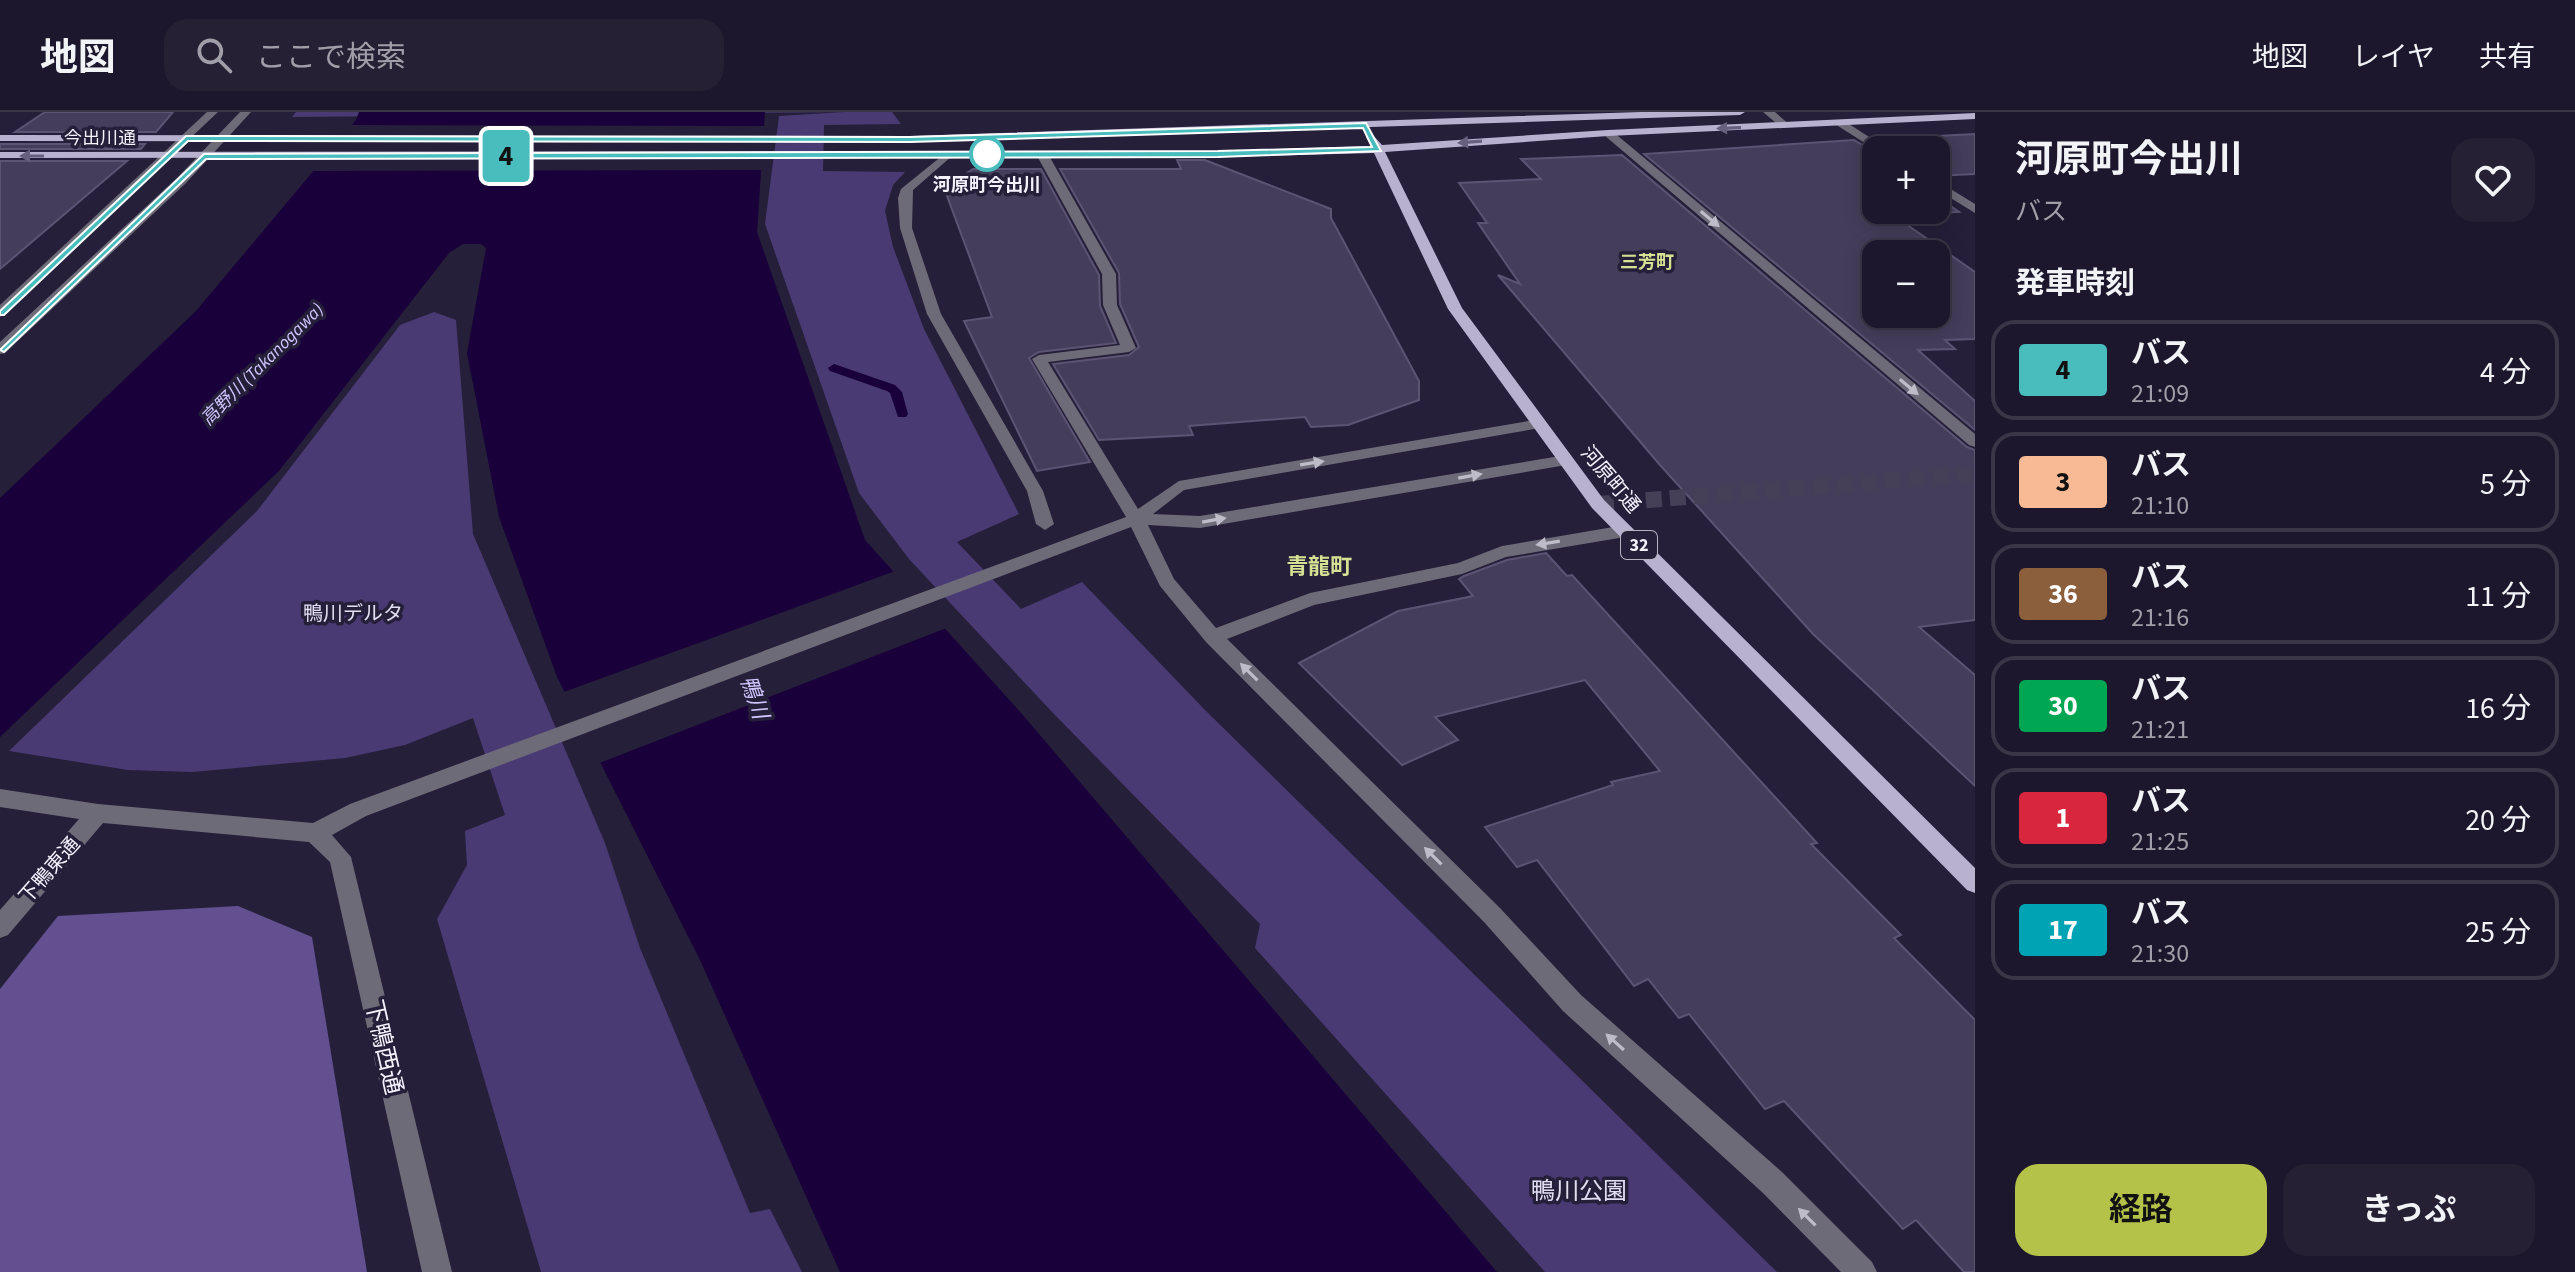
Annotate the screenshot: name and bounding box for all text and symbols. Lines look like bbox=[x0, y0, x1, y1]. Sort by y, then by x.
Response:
search box bbox=[164, 19, 724, 91]
text: 地図 bbox=[40, 31, 116, 85]
icon: search bbox=[192, 33, 236, 77]
text: ここで検索 bbox=[256, 36, 406, 79]
text: 地図 bbox=[2252, 37, 2308, 77]
text: レイヤ bbox=[2352, 37, 2435, 77]
text: 共有 bbox=[2479, 37, 2535, 77]
one-way arrow bbox=[1716, 122, 1741, 135]
street label: 今出川通 bbox=[64, 126, 136, 151]
line badge: 4 bbox=[480, 130, 532, 182]
text: 河原町今出川 bbox=[2015, 133, 2243, 187]
text: 4 bbox=[499, 136, 513, 176]
one-way arrow bbox=[1457, 136, 1482, 149]
map controls bbox=[1862, 136, 1950, 328]
button: + bbox=[1862, 136, 1950, 224]
marker: 河原町今出川 bbox=[970, 137, 1004, 171]
button: heart bbox=[2451, 138, 2535, 222]
one-way arrow bbox=[19, 150, 44, 162]
place label: 河原町今出川 bbox=[933, 173, 1041, 198]
text: バス bbox=[2015, 193, 2067, 230]
one-way arrow bbox=[1700, 210, 1720, 227]
button: − bbox=[1862, 240, 1950, 328]
district label: 三芳町 bbox=[1620, 250, 1674, 275]
text: 発車時刻 bbox=[2015, 262, 2135, 305]
water label: 高野川 (Takanogawa) bbox=[196, 298, 329, 431]
text: バス bbox=[2131, 332, 2191, 375]
text: 4 bbox=[2056, 350, 2070, 390]
text: 4 分 bbox=[2480, 351, 2531, 394]
text: 21:09 bbox=[2131, 375, 2189, 412]
one-way arrow bbox=[1899, 378, 1919, 395]
street label: 河原町通 bbox=[1574, 440, 1647, 519]
text: バス bbox=[2131, 444, 2191, 487]
one-way arrow bbox=[1300, 457, 1325, 469]
text: 3 bbox=[2056, 462, 2070, 502]
text: 5 分 bbox=[2480, 463, 2531, 506]
one-way arrow bbox=[1458, 470, 1483, 482]
text: 21:10 bbox=[2131, 487, 2189, 524]
one-way arrow bbox=[1201, 513, 1226, 526]
road number: 32 bbox=[1621, 531, 1657, 559]
one-way arrow bbox=[1535, 537, 1560, 550]
district label: 青龍町 bbox=[1286, 551, 1352, 583]
text: バス bbox=[2131, 556, 2191, 599]
text: 36 bbox=[2048, 574, 2078, 614]
text: 11 分 bbox=[2465, 575, 2531, 618]
text: 21:16 bbox=[2131, 599, 2189, 636]
park label: 鴨川デルタ bbox=[303, 600, 403, 628]
one-way arrow bbox=[1240, 664, 1259, 682]
text: バス bbox=[2131, 668, 2191, 711]
water label: 鴨川 bbox=[732, 671, 777, 725]
text: 30 bbox=[2048, 686, 2078, 726]
text: 16 分 bbox=[2465, 687, 2531, 730]
text: 21:21 bbox=[2131, 711, 2189, 748]
text: バス bbox=[2131, 780, 2191, 823]
text: 1 bbox=[2056, 798, 2070, 838]
text: 20 分 bbox=[2465, 799, 2531, 842]
text: 21:25 bbox=[2131, 823, 2189, 860]
street label: 下鴨東通 bbox=[13, 831, 87, 910]
one-way arrow bbox=[1424, 847, 1443, 866]
text: バス bbox=[2131, 892, 2191, 935]
text: 17 bbox=[2048, 910, 2078, 950]
text: 25 分 bbox=[2465, 911, 2531, 954]
text: 21:30 bbox=[2131, 935, 2189, 972]
street label: 下鴨西通 bbox=[356, 996, 411, 1098]
one-way arrow bbox=[1605, 1033, 1624, 1051]
button: 経路 bbox=[2015, 1164, 2267, 1256]
button: きっぷ bbox=[2283, 1164, 2535, 1256]
park label: 鴨川公園 bbox=[1531, 1174, 1627, 1209]
one-way arrow bbox=[1798, 1208, 1817, 1227]

